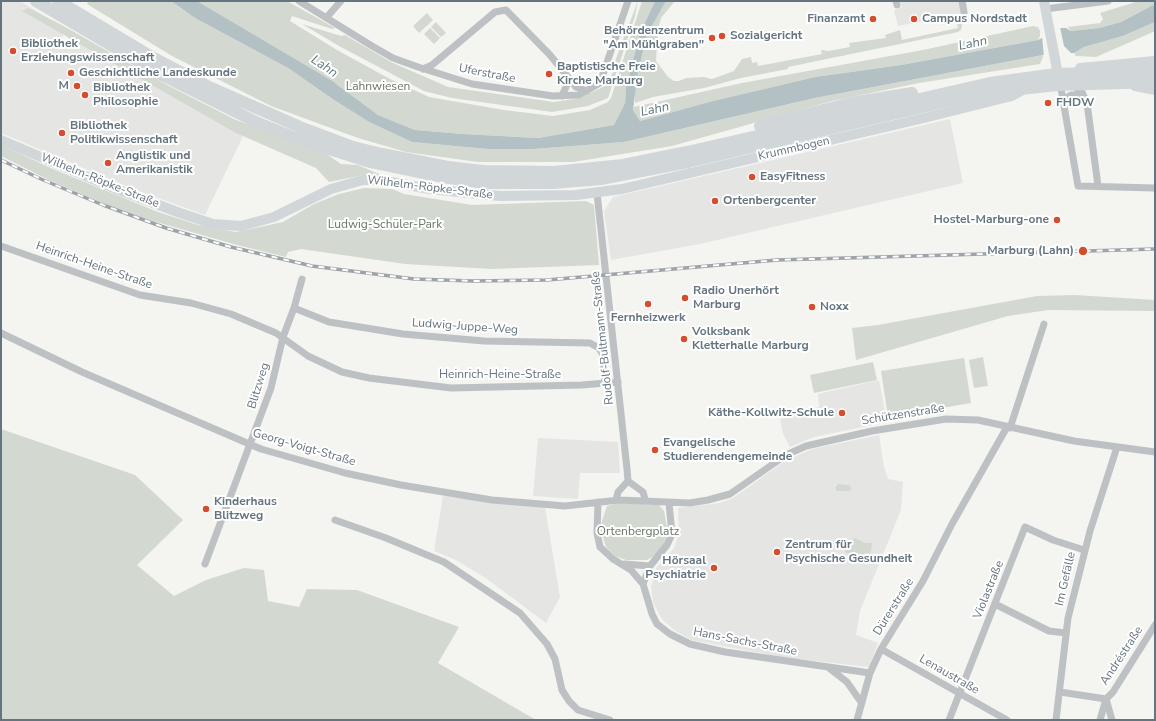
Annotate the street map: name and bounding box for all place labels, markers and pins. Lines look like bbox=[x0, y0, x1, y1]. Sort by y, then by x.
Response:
place label: Finanzamt bbox=[807, 12, 865, 26]
place label: Campus Nordstadt bbox=[922, 12, 1027, 26]
marker: Finanzamt bbox=[868, 14, 878, 24]
marker: Campus Nordstadt bbox=[909, 14, 919, 24]
place label: Behördenzentrum "Am Mühlgraben" bbox=[603, 24, 704, 52]
place label: Sozialgericht bbox=[730, 29, 802, 43]
marker: Sozialgericht bbox=[717, 31, 727, 41]
marker: Behördenzentrum "Am Mühlgraben" bbox=[707, 33, 717, 43]
place label: Bibliothek Erziehungswissenschaft bbox=[21, 37, 154, 65]
marker: Bibliothek Erziehungswissenschaft bbox=[8, 46, 18, 56]
place label: Baptistische Freie Kirche Marburg bbox=[557, 60, 656, 88]
place label: Geschichtliche Landeskunde bbox=[79, 66, 237, 80]
marker: Geschichtliche Landeskunde bbox=[66, 68, 76, 78]
marker: Baptistische Freie Kirche Marburg bbox=[544, 69, 554, 79]
place label: M bbox=[59, 79, 69, 93]
marker: M bbox=[72, 81, 82, 91]
place label: Bibliothek Philosophie bbox=[93, 81, 158, 109]
marker: Bibliothek Philosophie bbox=[80, 90, 90, 100]
place label: FHDW bbox=[1056, 96, 1094, 110]
marker: FHDW bbox=[1043, 98, 1053, 108]
place label: Bibliothek Politikwissenschaft bbox=[70, 119, 177, 147]
marker: Bibliothek Politikwissenschaft bbox=[57, 128, 67, 138]
place label: Anglistik und Amerikanistik bbox=[116, 149, 193, 177]
marker: Anglistik und Amerikanistik bbox=[103, 158, 113, 168]
place label: EasyFitness bbox=[760, 170, 825, 184]
marker: EasyFitness bbox=[747, 172, 757, 182]
place label: Ortenbergcenter bbox=[723, 194, 816, 208]
marker: Ortenbergcenter bbox=[710, 196, 720, 206]
place label: Hostel-Marburg-one bbox=[933, 213, 1049, 227]
marker: Hostel-Marburg-one bbox=[1052, 215, 1062, 225]
place label: Marburg (Lahn) bbox=[987, 244, 1074, 258]
marker: Marburg (Lahn) bbox=[1077, 245, 1089, 257]
place label: Radio Unerhört Marburg bbox=[693, 284, 779, 312]
marker: Radio Unerhört Marburg bbox=[680, 293, 690, 303]
marker: Fernheizwerk bbox=[643, 299, 653, 309]
place label: Noxx bbox=[820, 300, 849, 314]
marker: Noxx bbox=[807, 302, 817, 312]
place label: Fernheizwerk bbox=[611, 311, 685, 325]
place label: Volksbank Kletterhalle Marburg bbox=[692, 325, 809, 353]
marker: Volksbank Kletterhalle Marburg bbox=[679, 334, 689, 344]
place label: Käthe-Kollwitz-Schule bbox=[708, 406, 834, 420]
marker: Käthe-Kollwitz-Schule bbox=[837, 408, 847, 418]
place label: Evangelische Studierendengemeinde bbox=[663, 436, 792, 464]
marker: Evangelische Studierendengemeinde bbox=[650, 445, 660, 455]
place label: Kinderhaus Blitzweg bbox=[214, 495, 277, 523]
marker: Kinderhaus Blitzweg bbox=[201, 504, 211, 514]
place label: Zentrum für Psychische Gesundheit bbox=[785, 538, 912, 566]
marker: Zentrum für Psychische Gesundheit bbox=[772, 547, 782, 557]
place label: Hörsaal Psychiatrie bbox=[645, 554, 706, 582]
marker: Hörsaal Psychiatrie bbox=[709, 563, 719, 573]

